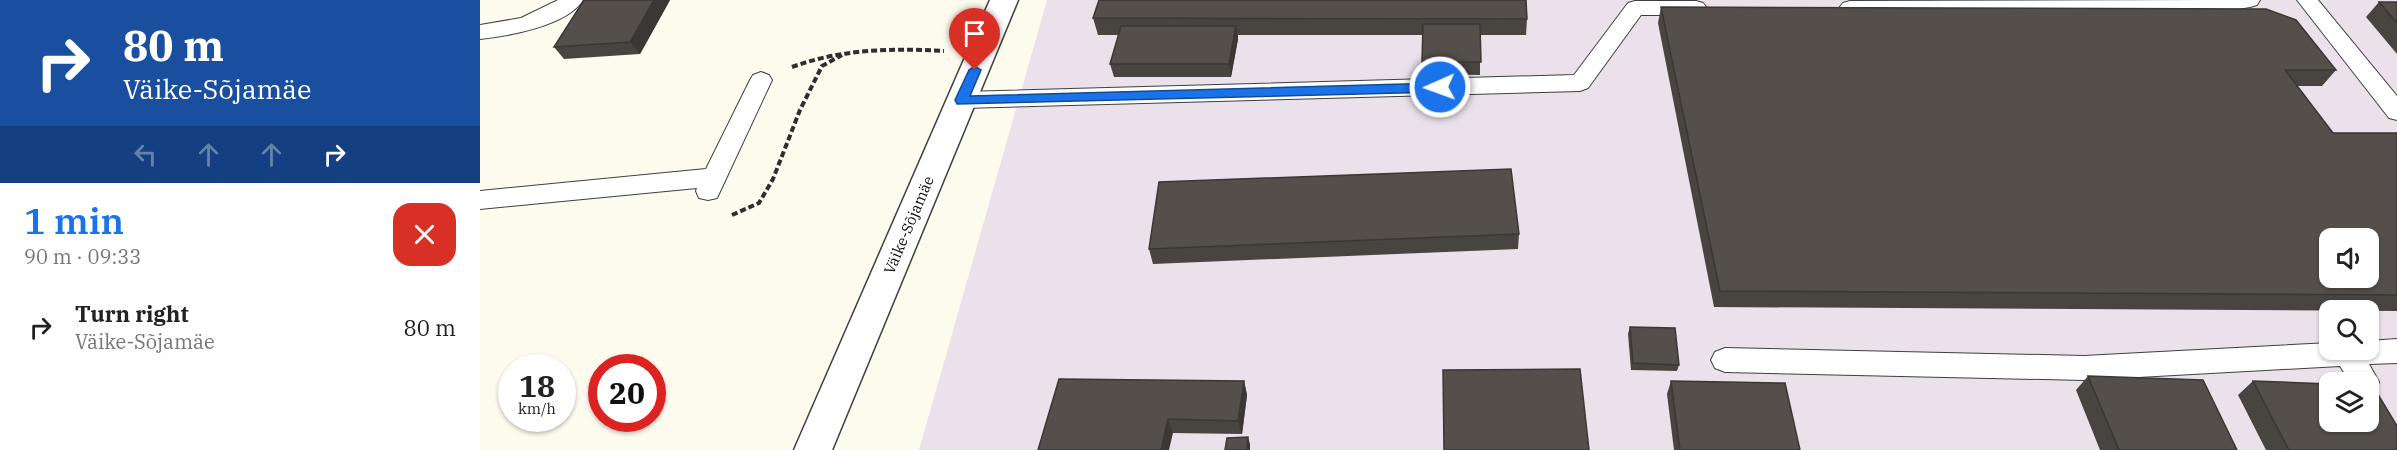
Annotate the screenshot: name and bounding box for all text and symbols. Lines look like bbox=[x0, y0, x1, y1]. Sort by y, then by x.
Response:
pin bbox=[949, 8, 1000, 70]
icon: arrive bbox=[958, 17, 991, 50]
text: 80 m bbox=[123, 18, 224, 73]
icon: right bbox=[24, 24, 102, 102]
position arrow bbox=[1408, 55, 1472, 119]
text: Väike-Sõjamäe bbox=[123, 71, 312, 106]
icon: left bbox=[129, 138, 162, 171]
icon: ahead bbox=[192, 138, 225, 171]
icon: ahead bbox=[255, 138, 288, 171]
icon: right bbox=[318, 138, 351, 171]
street label: Väike-Sõjamäe bbox=[879, 173, 938, 277]
text: 1 min bbox=[24, 197, 124, 244]
button: close bbox=[393, 203, 456, 266]
map controls bbox=[2319, 228, 2379, 432]
button: sound bbox=[2319, 228, 2379, 288]
text: 90 m · 09:33 bbox=[24, 243, 141, 270]
text: Turn right bbox=[75, 299, 189, 328]
button: search bbox=[2319, 300, 2379, 360]
icon: right bbox=[24, 311, 57, 344]
text: 80 m bbox=[404, 313, 456, 342]
text: Väike-Sõjamäe bbox=[75, 328, 215, 355]
speed limit sign: 20 bbox=[588, 354, 666, 432]
text: 18 bbox=[519, 366, 555, 405]
button: layers bbox=[2319, 372, 2379, 432]
text: km/h bbox=[518, 399, 556, 418]

